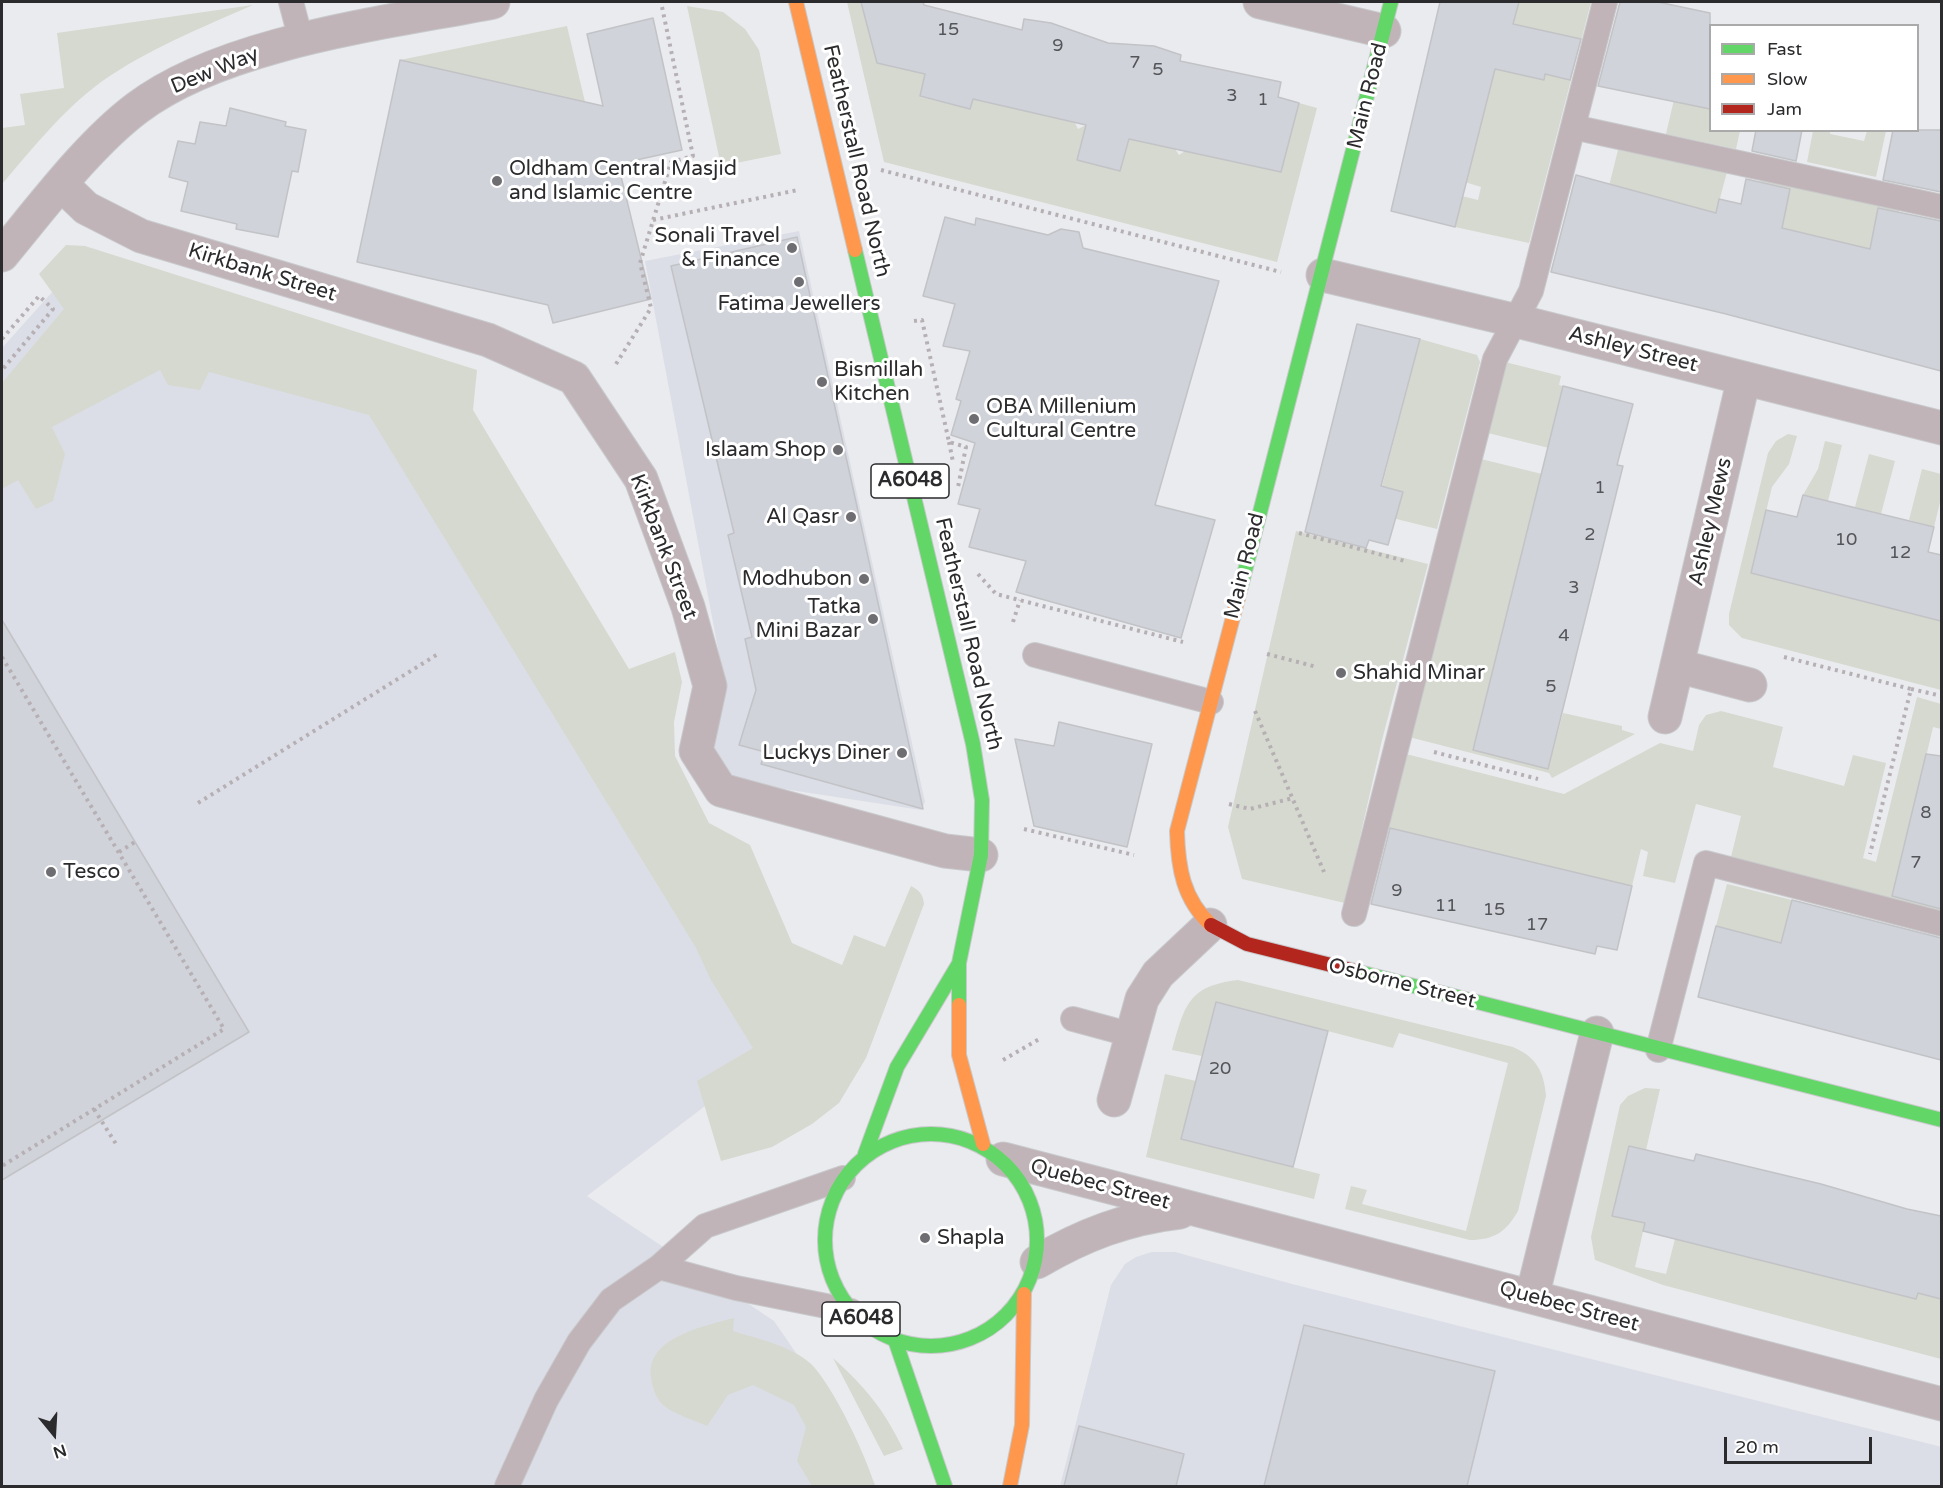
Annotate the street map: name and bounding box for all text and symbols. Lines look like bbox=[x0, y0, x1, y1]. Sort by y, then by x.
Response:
house number: 15 bbox=[937, 19, 959, 41]
legend bbox=[1709, 24, 1919, 132]
house number: 9 bbox=[1052, 35, 1064, 57]
text: Fast bbox=[1767, 38, 1802, 60]
street label: Main Road bbox=[1343, 40, 1393, 152]
street label: Dew Way bbox=[167, 42, 263, 100]
street label: Featherstall Road North bbox=[817, 42, 895, 280]
house number: 7 bbox=[1129, 52, 1141, 74]
house number: 5 bbox=[1152, 59, 1164, 81]
text: Slow bbox=[1767, 68, 1808, 90]
house number: 3 bbox=[1226, 85, 1238, 107]
house number: 1 bbox=[1257, 89, 1269, 111]
text: Jam bbox=[1767, 98, 1802, 120]
place label: Oldham Central Masjid and Islamic Centre bbox=[509, 156, 737, 206]
marker: Oldham Central Masjid and Islamic Centre bbox=[490, 174, 504, 188]
place label: Sonali Travel & Finance bbox=[655, 223, 780, 273]
street label: Kirkbank Street bbox=[185, 239, 339, 307]
marker: Sonali Travel & Finance bbox=[785, 241, 799, 255]
marker: Fatima Jewellers bbox=[792, 275, 806, 289]
place label: Fatima Jewellers bbox=[718, 291, 880, 317]
street label: Ashley Street bbox=[1566, 322, 1700, 378]
place label: Bismillah Kitchen bbox=[834, 357, 923, 407]
marker: Bismillah Kitchen bbox=[815, 375, 829, 389]
place label: OBA Millenium Cultural Centre bbox=[986, 394, 1136, 444]
marker: OBA Millenium Cultural Centre bbox=[967, 412, 981, 426]
place label: Islaam Shop bbox=[705, 437, 826, 463]
marker: Islaam Shop bbox=[831, 443, 845, 457]
street label: Ashley Mews bbox=[1684, 455, 1738, 589]
road number: A6048 bbox=[871, 464, 949, 498]
street label: Kirkbank Street bbox=[624, 471, 702, 623]
house number: 1 bbox=[1594, 477, 1606, 499]
place label: Al Qasr bbox=[766, 504, 839, 530]
marker: Al Qasr bbox=[844, 510, 858, 524]
street label: Main Road bbox=[1220, 510, 1270, 622]
street label: Featherstall Road North bbox=[929, 515, 1007, 753]
house number: 2 bbox=[1584, 524, 1596, 546]
house number: 10 bbox=[1835, 529, 1857, 551]
house number: 12 bbox=[1889, 542, 1911, 564]
place label: Modhubon bbox=[742, 566, 852, 592]
marker: Modhubon bbox=[857, 572, 871, 586]
house number: 3 bbox=[1568, 577, 1580, 599]
place label: Tatka Mini Bazar bbox=[756, 594, 861, 644]
marker: Tatka Mini Bazar bbox=[866, 612, 880, 626]
house number: 4 bbox=[1558, 625, 1570, 647]
place label: Shahid Minar bbox=[1353, 660, 1485, 686]
marker: Shahid Minar bbox=[1334, 666, 1348, 680]
house number: 5 bbox=[1545, 676, 1557, 698]
place label: Luckys Diner bbox=[762, 740, 890, 766]
marker: Luckys Diner bbox=[895, 746, 909, 760]
house number: 8 bbox=[1920, 802, 1932, 824]
house number: 7 bbox=[1910, 852, 1922, 874]
place label: Tesco bbox=[63, 859, 120, 885]
marker: Tesco bbox=[44, 865, 58, 879]
house number: 9 bbox=[1391, 880, 1403, 902]
house number: 11 bbox=[1435, 895, 1457, 917]
house number: 15 bbox=[1483, 899, 1505, 921]
house number: 17 bbox=[1526, 914, 1548, 936]
street label: Osborne Street bbox=[1326, 953, 1478, 1015]
house number: 20 bbox=[1209, 1058, 1231, 1080]
street label: Quebec Street bbox=[1027, 1154, 1173, 1216]
place label: Shapla bbox=[937, 1225, 1005, 1251]
marker: Shapla bbox=[918, 1231, 932, 1245]
street label: Quebec Street bbox=[1496, 1276, 1642, 1338]
road number: A6048 bbox=[822, 1302, 900, 1336]
north arrow bbox=[24, 1404, 84, 1464]
scale bar bbox=[1727, 1425, 1876, 1463]
text: 20 m bbox=[1735, 1436, 1779, 1458]
text: N bbox=[50, 1440, 69, 1463]

